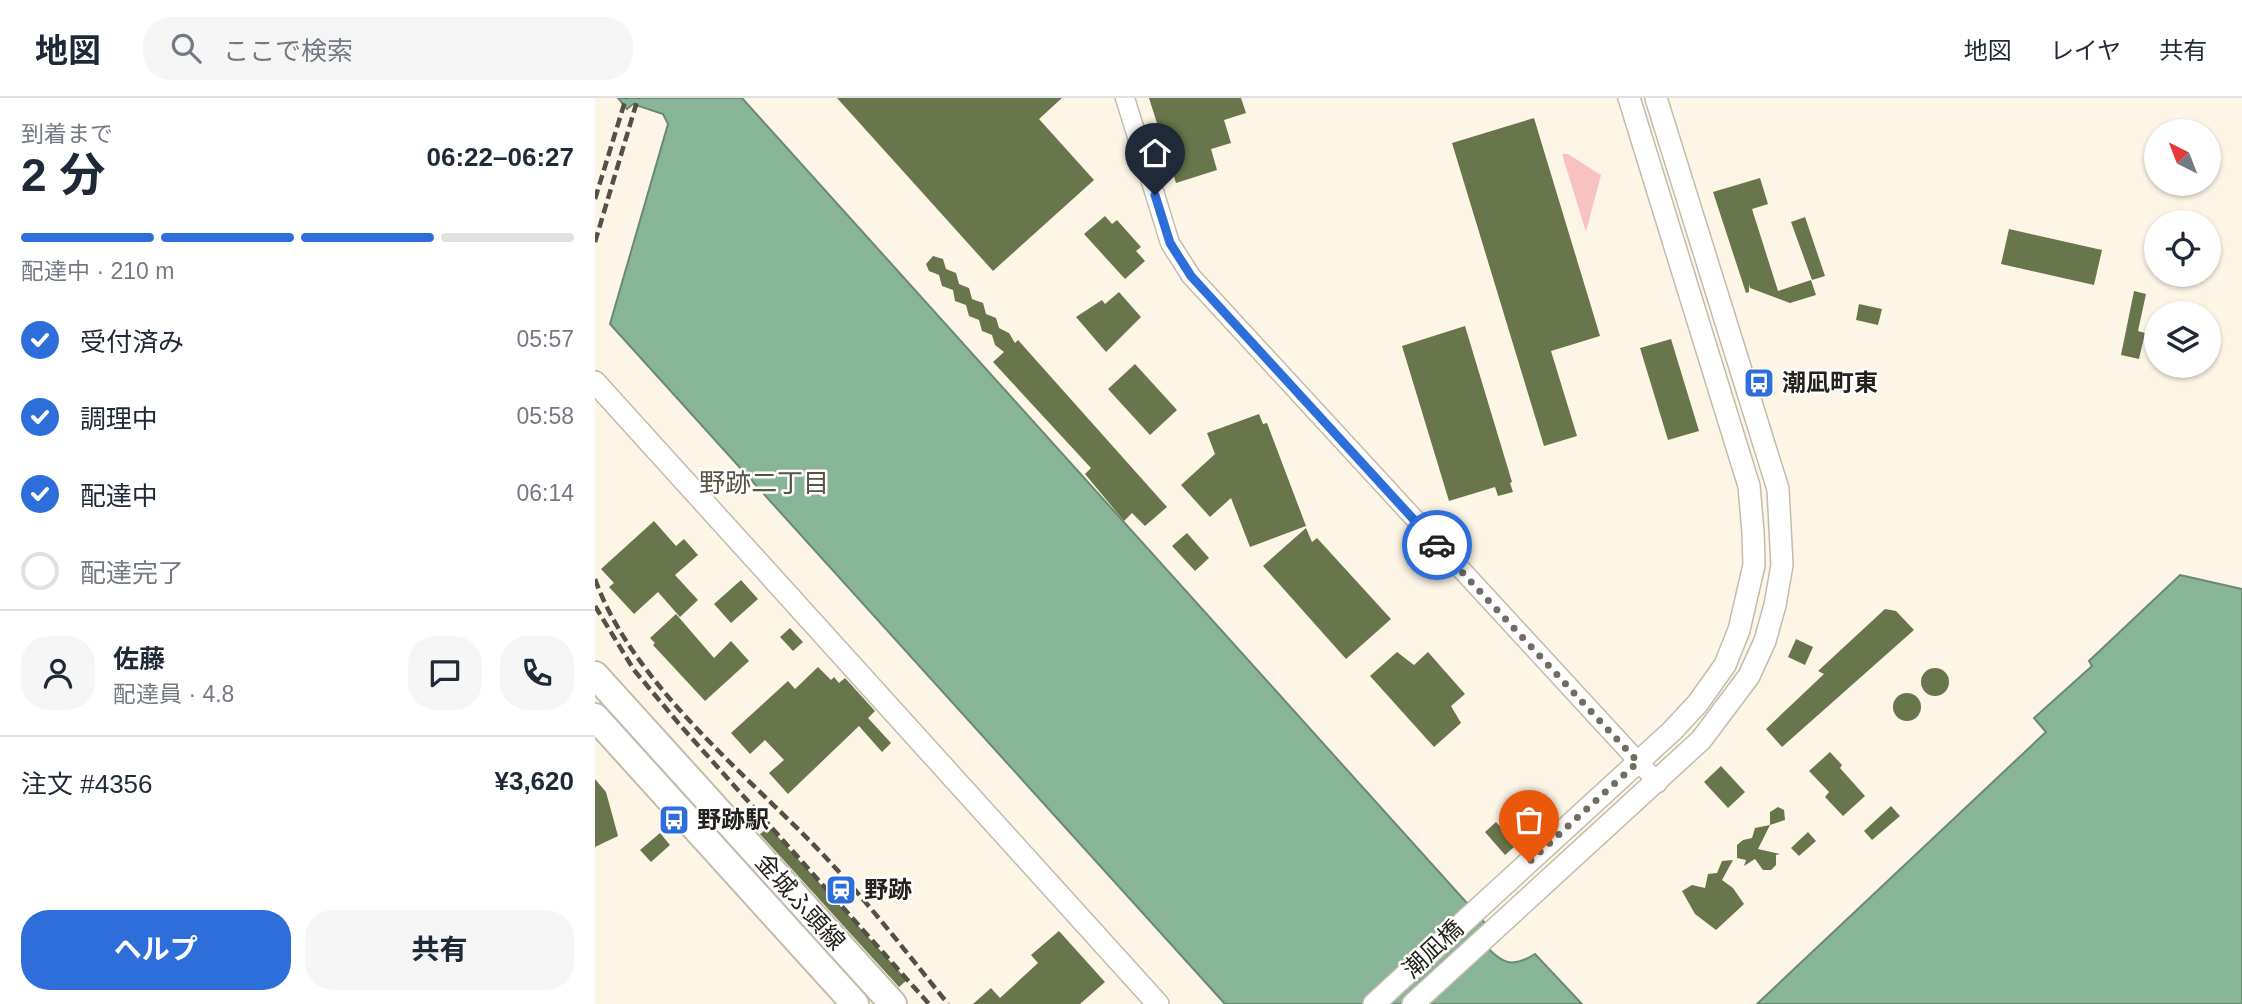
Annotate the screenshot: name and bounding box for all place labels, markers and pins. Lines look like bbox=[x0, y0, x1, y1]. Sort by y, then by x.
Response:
pin bbox=[1125, 123, 1185, 195]
bus stop icon: 潮凪町東 bbox=[1742, 366, 1776, 400]
place label: 潮凪町東 bbox=[1782, 369, 1878, 396]
pin bbox=[1499, 790, 1559, 862]
bus stop icon: 野跡駅 bbox=[657, 803, 691, 837]
place label: 野跡駅 bbox=[697, 806, 769, 833]
station icon: 野跡 bbox=[824, 873, 858, 907]
place label: 野跡 bbox=[864, 876, 912, 903]

